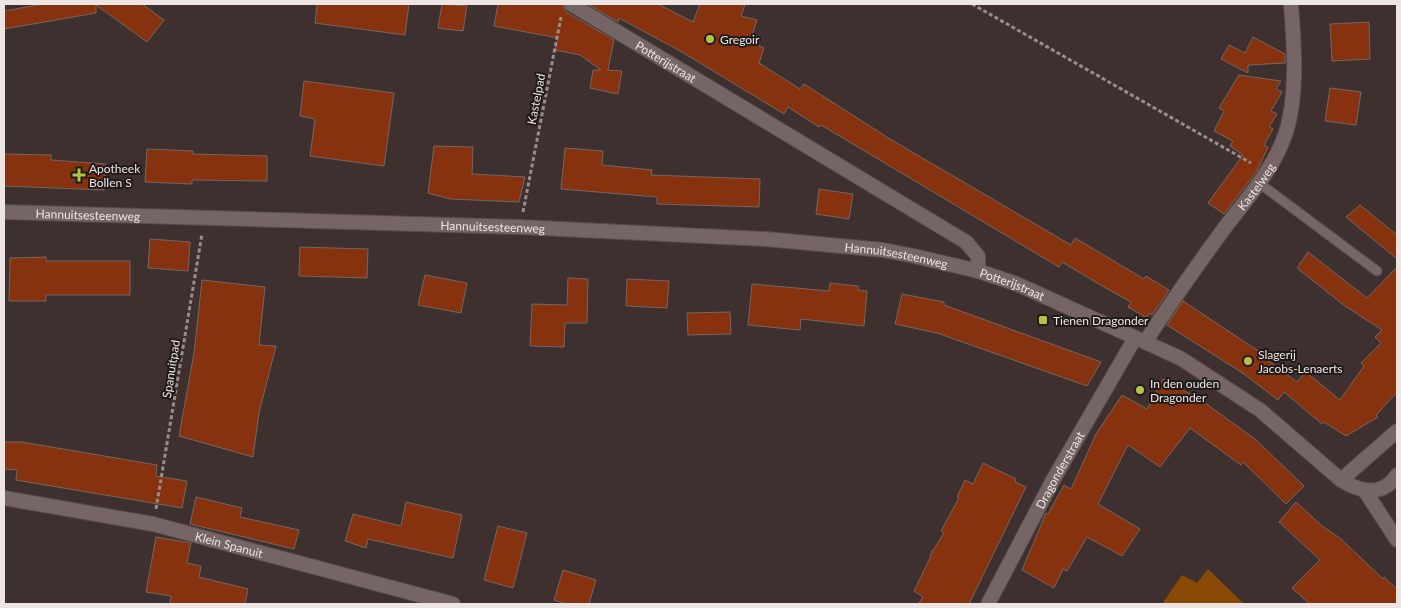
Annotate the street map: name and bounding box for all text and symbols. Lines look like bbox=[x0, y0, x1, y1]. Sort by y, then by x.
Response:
place label: Gregoir bbox=[720, 32, 760, 47]
marker: Gregoir bbox=[704, 33, 716, 45]
street label: Potterijstraat bbox=[633, 37, 700, 86]
street label: Kastelpad bbox=[524, 72, 548, 126]
street label: Kastelweg bbox=[1234, 160, 1278, 213]
place label: Apotheek Bollen S bbox=[89, 161, 141, 190]
marker: Apotheek Bollen S bbox=[73, 169, 85, 181]
street label: Hannuitsesteenweg bbox=[35, 205, 140, 223]
street label: Hannuitsesteenweg bbox=[440, 217, 545, 236]
street label: Hannuitsesteenweg bbox=[844, 239, 949, 271]
street label: Potterijstraat bbox=[978, 265, 1048, 303]
place label: Tienen Dragonder bbox=[1053, 313, 1149, 328]
marker: Tienen Dragonder bbox=[1037, 314, 1049, 326]
street label: Spanuitpad bbox=[159, 339, 183, 399]
place label: Slagerij Jacobs-Lenaerts bbox=[1258, 347, 1343, 376]
marker: Slagerij Jacobs-Lenaerts bbox=[1242, 355, 1254, 367]
place label: In den ouden Dragonder bbox=[1150, 376, 1219, 405]
marker: In den ouden Dragonder bbox=[1134, 384, 1146, 396]
street label: Dragonderstraat bbox=[1032, 428, 1087, 511]
street label: Klein Spanuit bbox=[194, 528, 265, 561]

